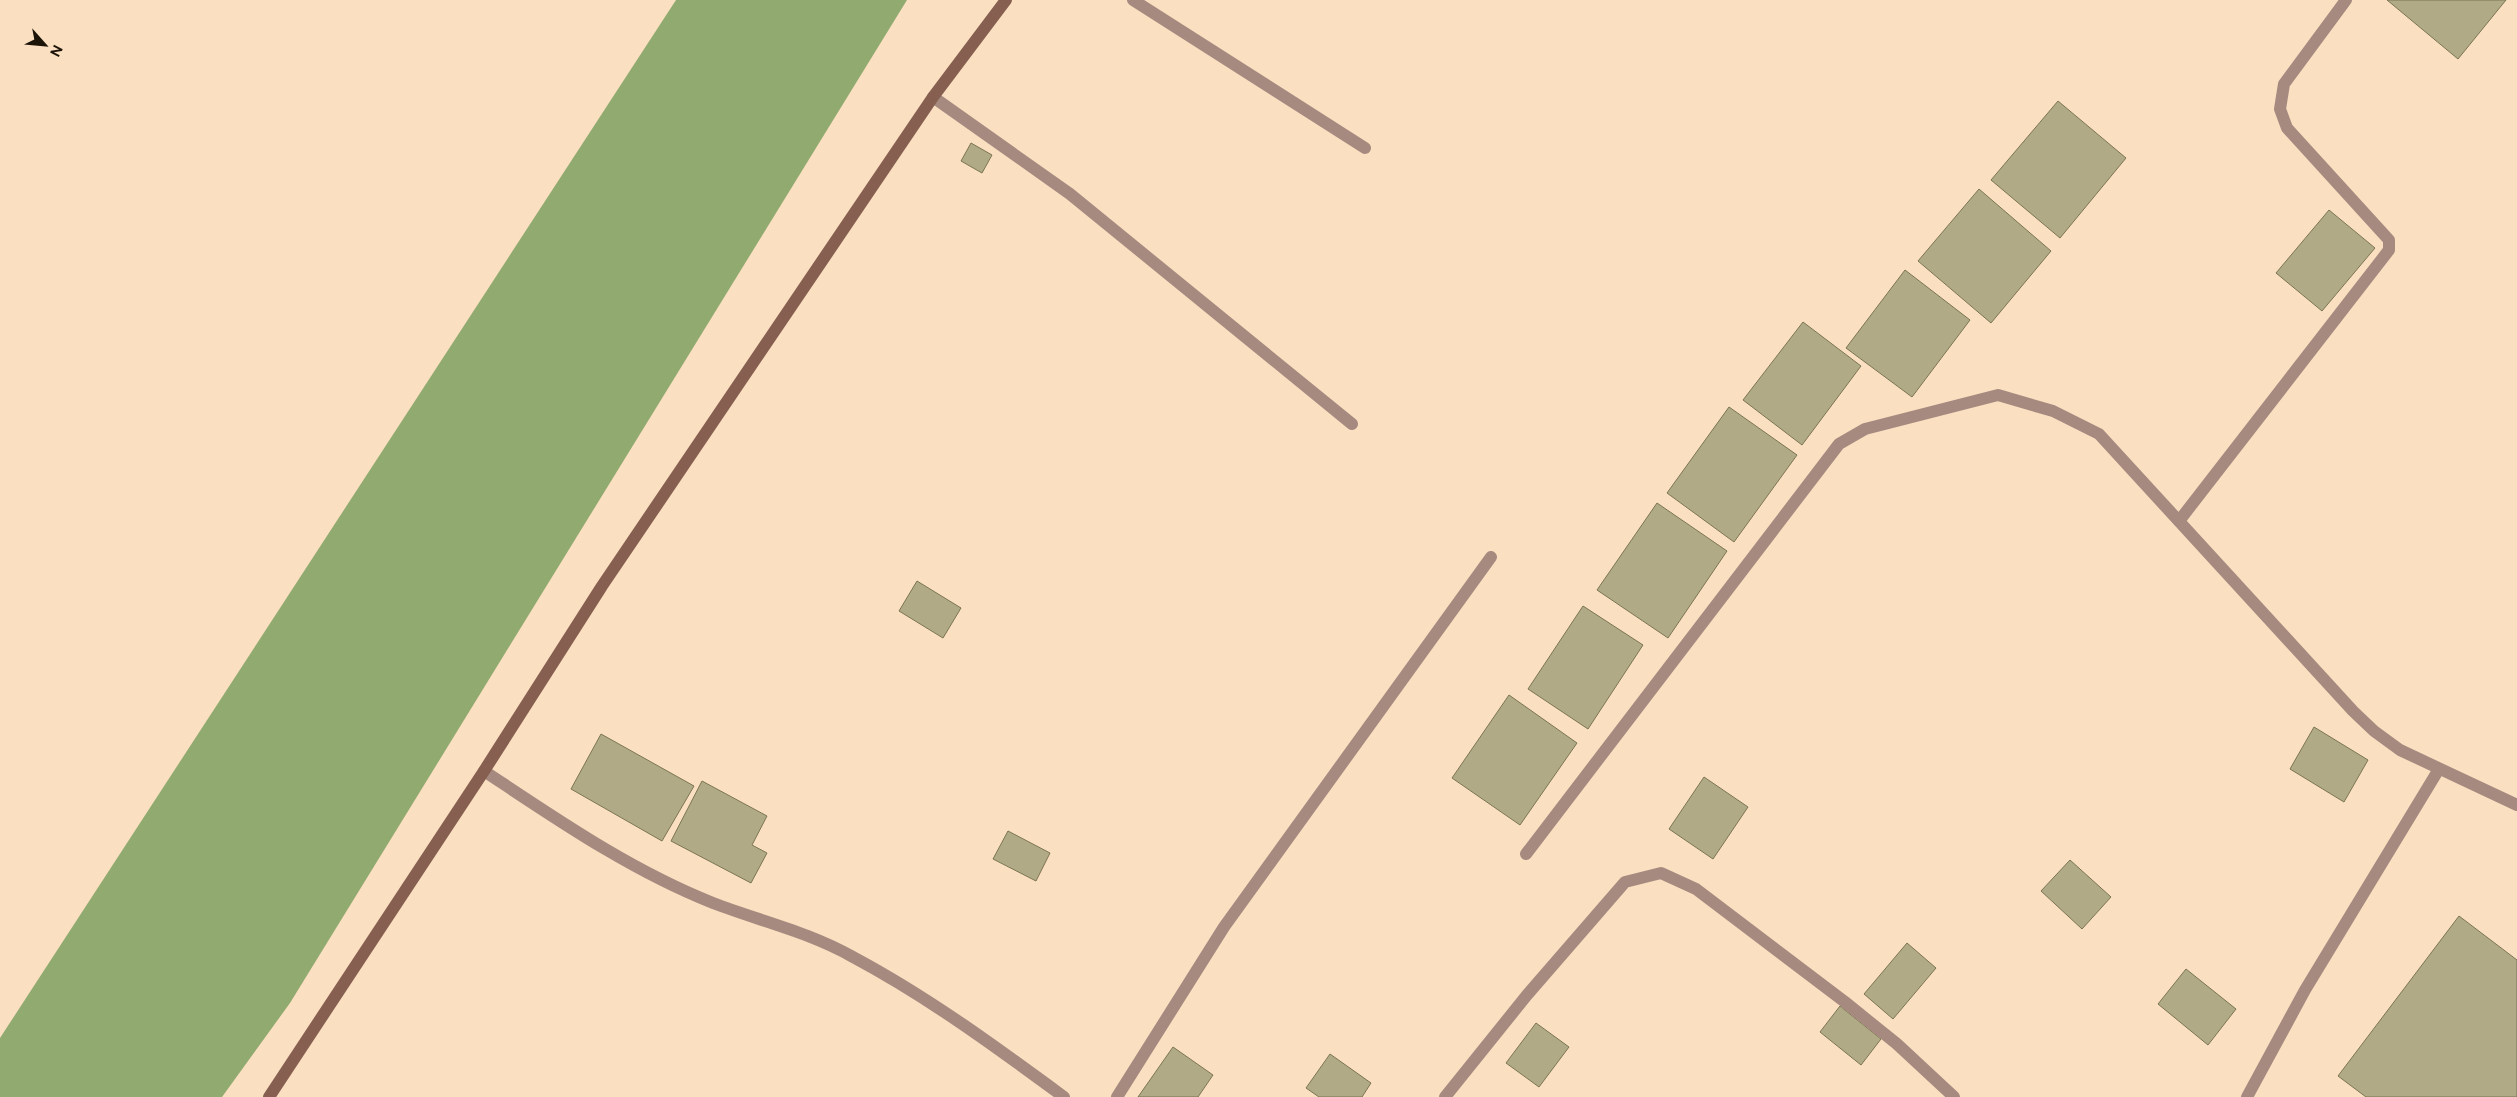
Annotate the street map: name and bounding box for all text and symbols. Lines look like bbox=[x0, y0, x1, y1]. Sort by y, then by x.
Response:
north arrow bbox=[20, 20, 70, 70]
text: N bbox=[46, 42, 66, 59]

